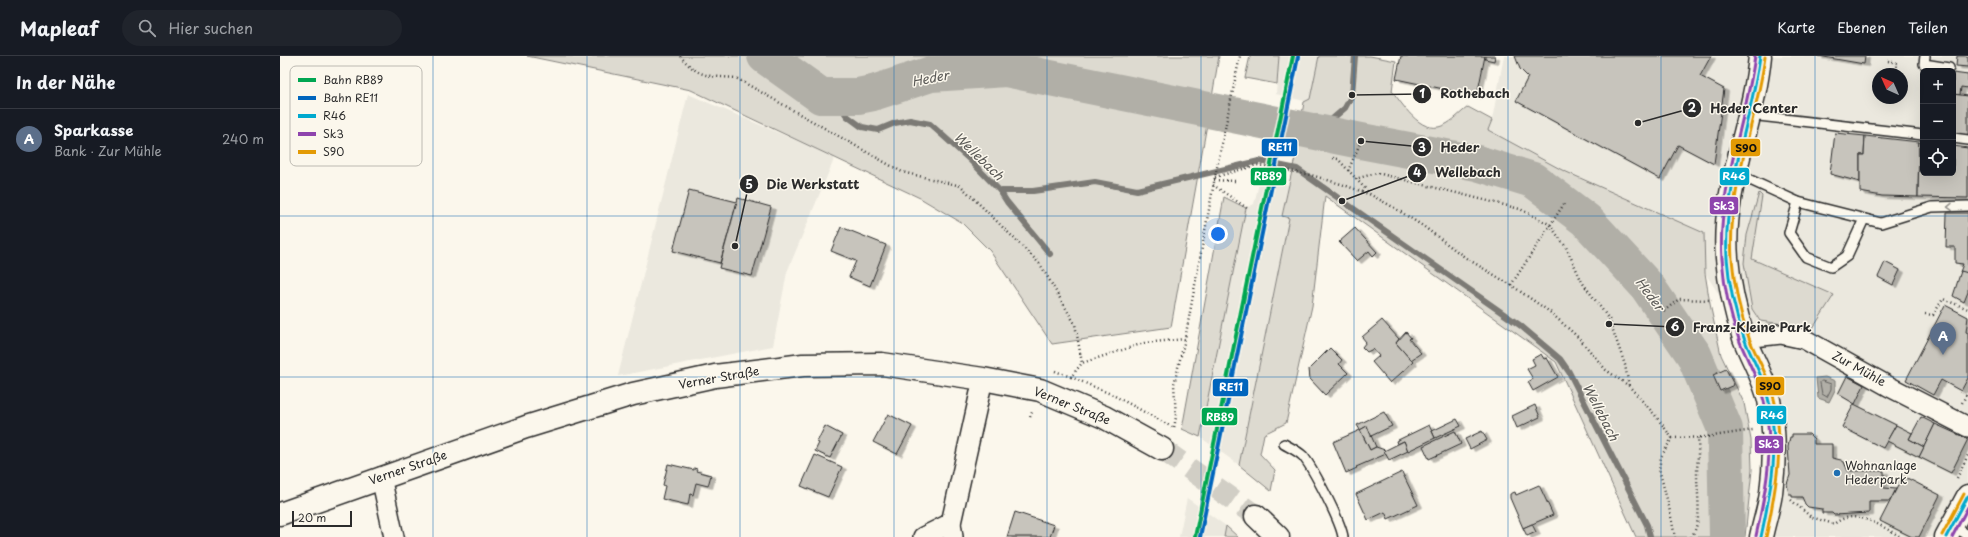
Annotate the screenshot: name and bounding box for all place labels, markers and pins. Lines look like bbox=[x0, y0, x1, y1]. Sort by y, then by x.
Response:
callout: Rothebach bbox=[1412, 81, 1518, 106]
callout: Heder Center bbox=[1682, 96, 1806, 121]
callout: Heder bbox=[1412, 135, 1487, 160]
callout: Wellebach bbox=[1407, 160, 1509, 185]
callout: Die Werkstatt bbox=[739, 172, 868, 197]
callout: Franz-Kleine Park bbox=[1665, 315, 1820, 340]
pin: A bbox=[1930, 322, 1956, 355]
place label: Wohnanlage Hederpark bbox=[1845, 456, 1917, 488]
marker: Wohnanlage Hederpark bbox=[1832, 468, 1842, 478]

